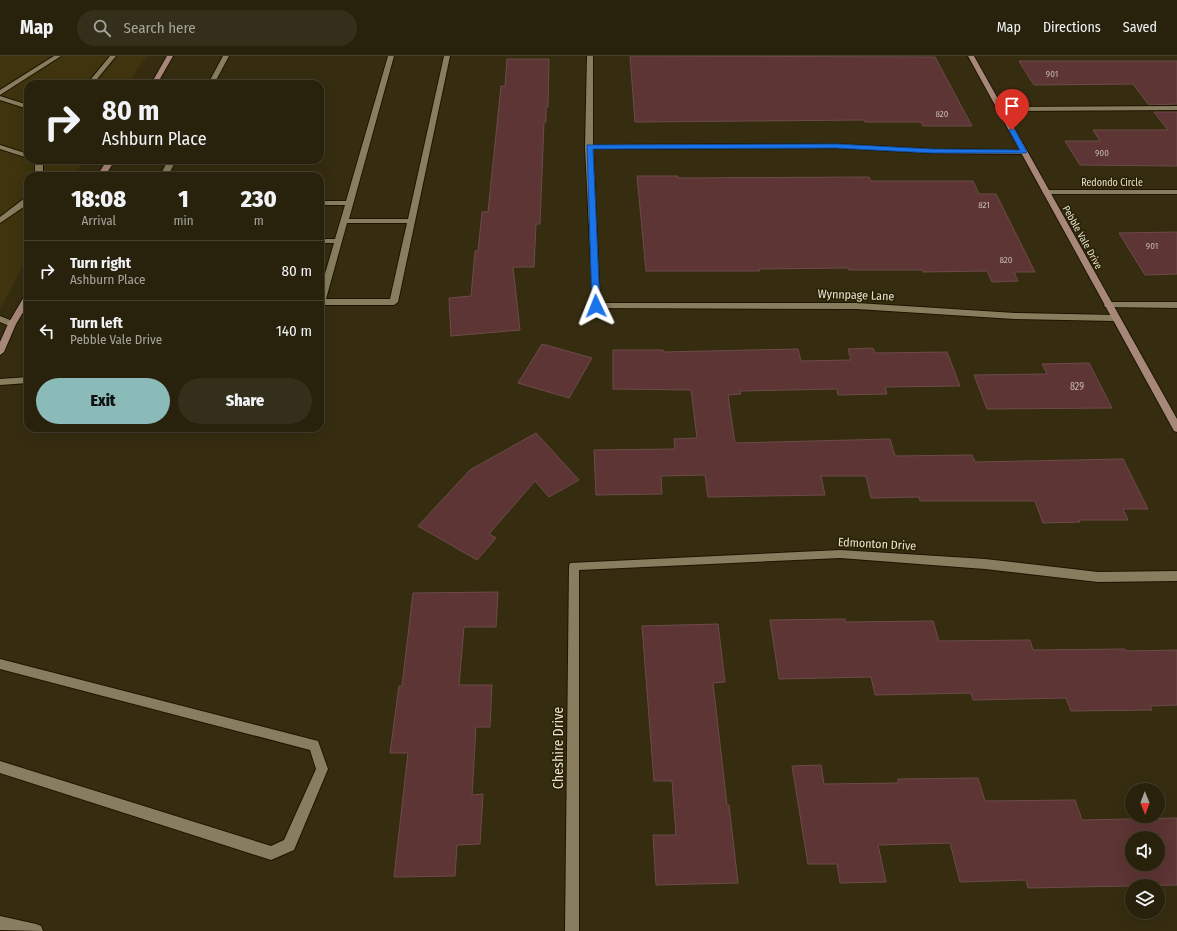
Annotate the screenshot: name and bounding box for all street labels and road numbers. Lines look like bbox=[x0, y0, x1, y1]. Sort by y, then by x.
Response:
street label: Redondo Circle bbox=[1081, 177, 1143, 189]
street label: Pebble Vale Drive bbox=[1060, 204, 1105, 271]
street label: Wynnpage Lane bbox=[817, 287, 895, 303]
street label: Edmonton Drive bbox=[838, 535, 917, 553]
street label: Cheshire Drive bbox=[550, 707, 567, 789]

